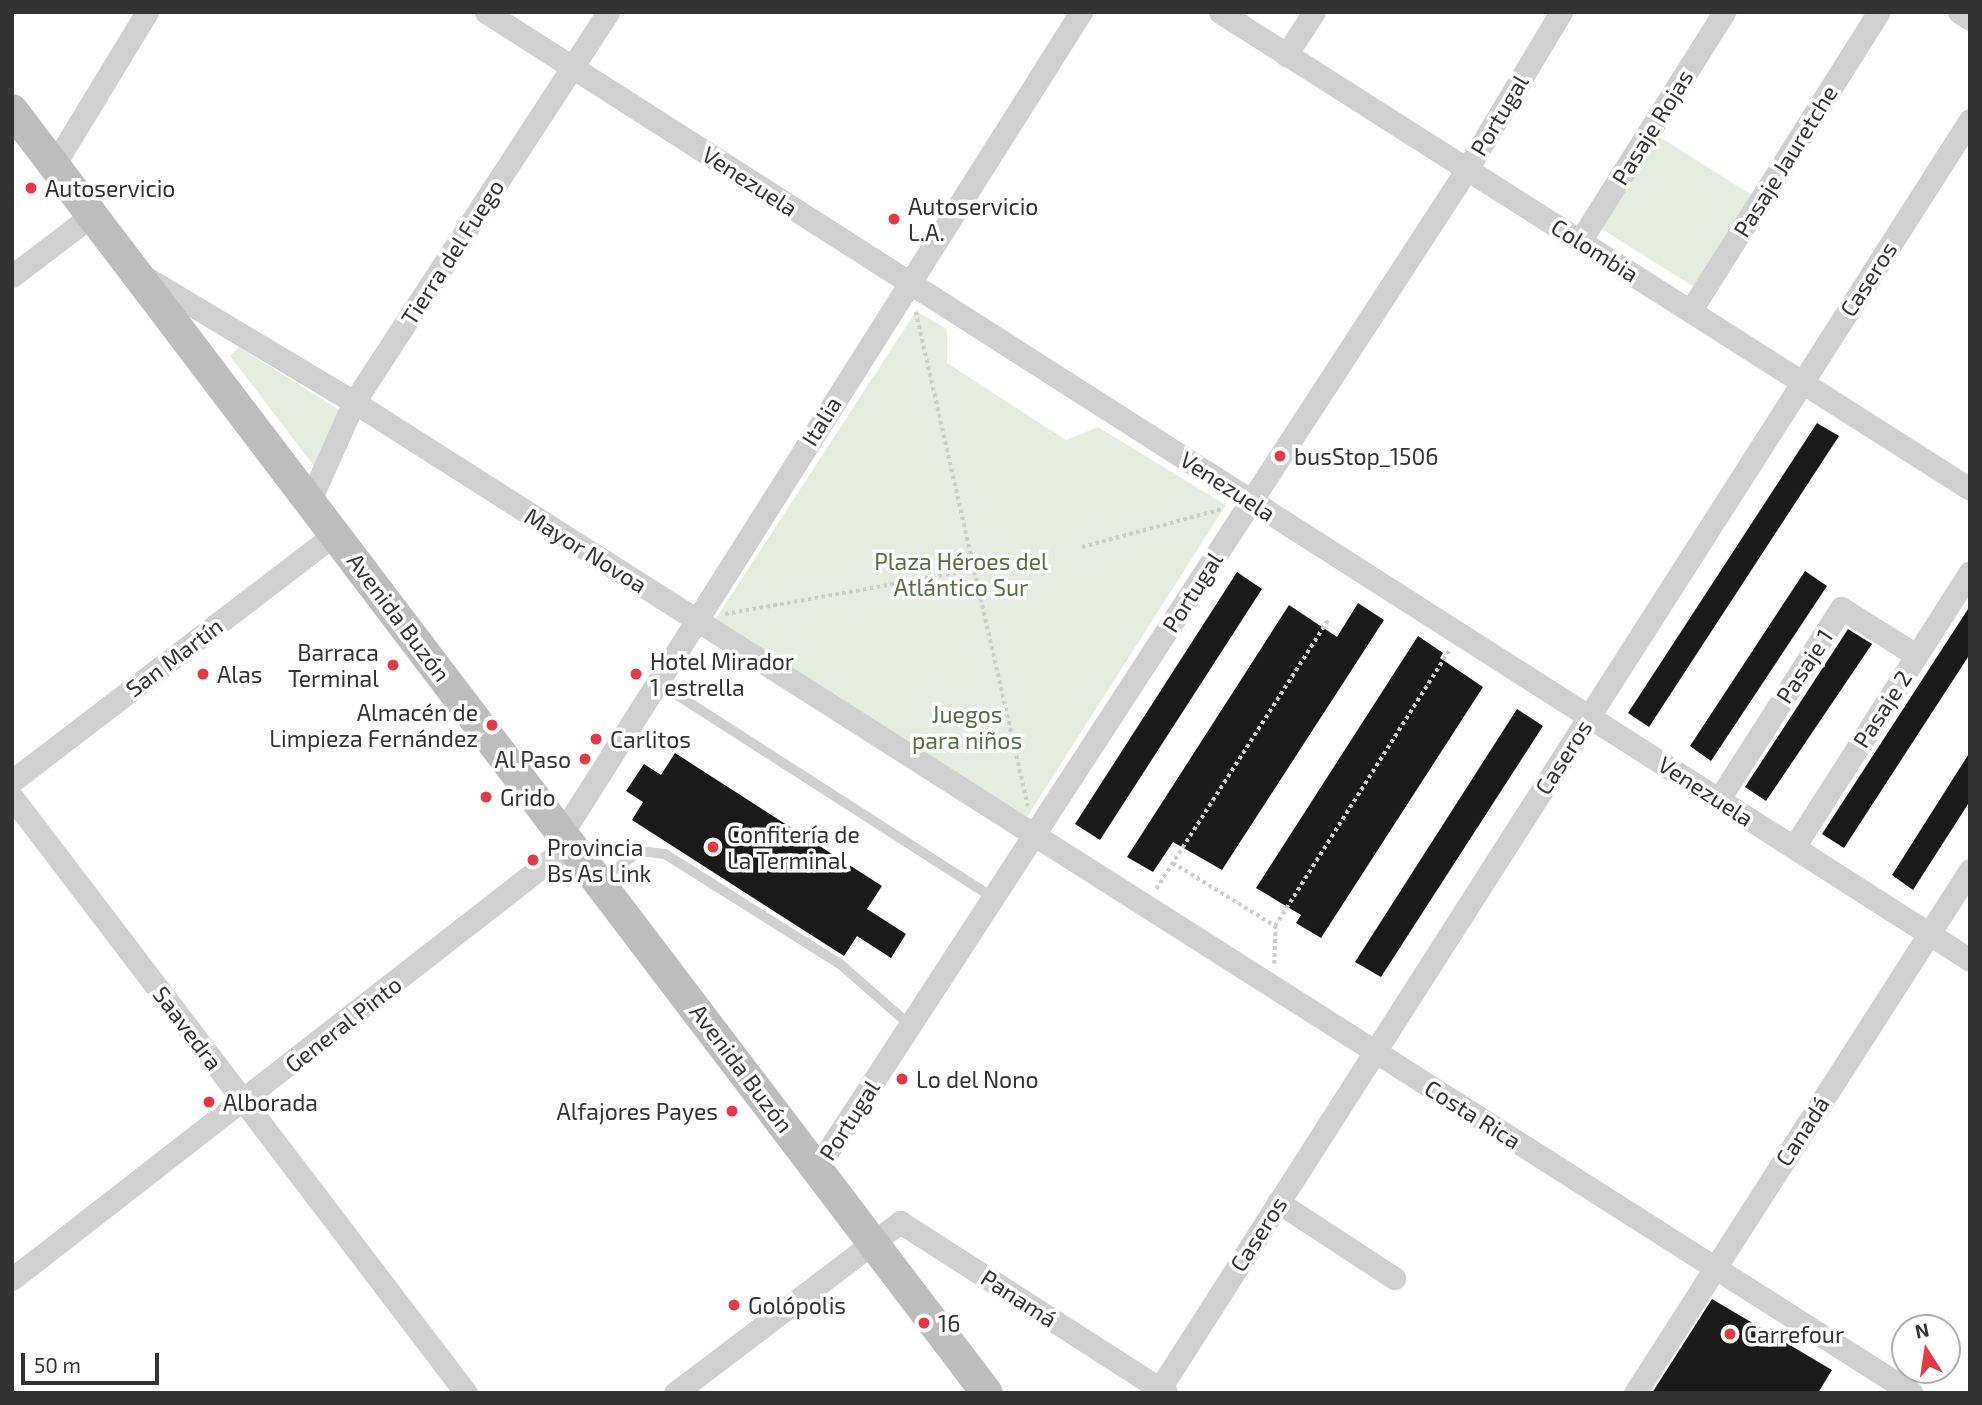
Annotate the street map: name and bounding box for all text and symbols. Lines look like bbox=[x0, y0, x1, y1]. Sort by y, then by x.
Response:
street label: Pasaje Rojas bbox=[1606, 64, 1698, 190]
street label: Portugal bbox=[1464, 69, 1534, 161]
street label: Pasaje Jauretche bbox=[1727, 80, 1843, 242]
street label: Venezuela bbox=[697, 140, 803, 222]
place label: Autoservicio bbox=[45, 174, 175, 202]
street label: Tierra del Fuego bbox=[395, 174, 509, 330]
marker: Autoservicio bbox=[23, 180, 39, 196]
place label: Autoservicio L.A. bbox=[908, 192, 1038, 246]
marker: Autoservicio L.A. bbox=[886, 211, 902, 227]
street label: Colombia bbox=[1546, 212, 1644, 288]
street label: Caseros bbox=[1834, 236, 1902, 322]
street label: Italia bbox=[795, 391, 847, 451]
place label: busStop_1506 bbox=[1294, 442, 1438, 470]
street label: Venezuela bbox=[1175, 445, 1281, 527]
marker: busStop_1506 bbox=[1272, 448, 1288, 464]
street label: Mayor Novoa bbox=[520, 501, 652, 599]
street label: Avenida Buzón bbox=[342, 547, 456, 687]
park label: Plaza Héroes del Atlántico Sur bbox=[874, 547, 1048, 601]
street label: Portugal bbox=[1156, 547, 1228, 637]
street label: San Martín bbox=[120, 612, 228, 702]
street label: Pasaje 1 bbox=[1770, 624, 1838, 708]
place label: Barraca Terminal bbox=[288, 638, 379, 692]
place label: Hotel Mirador 1 estrella bbox=[650, 647, 795, 701]
marker: Barraca Terminal bbox=[385, 657, 401, 673]
place label: Alas bbox=[217, 660, 262, 688]
street label: Pasaje 2 bbox=[1847, 665, 1917, 753]
marker: Alas bbox=[195, 666, 211, 682]
marker: Hotel Mirador 1 estrella bbox=[628, 666, 644, 682]
place label: Almacén de Limpieza Fernández bbox=[269, 698, 478, 752]
park label: Juegos para niños bbox=[912, 700, 1022, 754]
street label: Caseros bbox=[1529, 714, 1597, 800]
marker: Almacén de Limpieza Fernández bbox=[484, 717, 500, 733]
place label: Carlitos bbox=[610, 725, 691, 753]
marker: Carlitos bbox=[588, 731, 604, 747]
place label: Al Paso bbox=[494, 745, 571, 773]
street label: Venezuela bbox=[1653, 750, 1759, 832]
marker: Al Paso bbox=[577, 751, 593, 767]
place label: Grido bbox=[500, 783, 556, 811]
marker: Grido bbox=[478, 789, 494, 805]
place label: Confitería de La Terminal bbox=[727, 820, 860, 874]
place label: Provincia Bs As Link bbox=[547, 833, 652, 887]
marker: Confitería de La Terminal bbox=[705, 839, 721, 855]
marker: Provincia Bs As Link bbox=[525, 852, 541, 868]
street label: General Pinto bbox=[279, 970, 407, 1078]
street label: Saavedra bbox=[148, 981, 228, 1075]
street label: Avenida Buzón bbox=[685, 998, 799, 1138]
place label: Lo del Nono bbox=[916, 1065, 1039, 1093]
marker: Lo del Nono bbox=[894, 1071, 910, 1087]
street label: Costa Rica bbox=[1420, 1074, 1526, 1154]
street label: Portugal bbox=[813, 1075, 885, 1165]
place label: Alborada bbox=[223, 1088, 318, 1116]
street label: Canadá bbox=[1769, 1091, 1835, 1171]
marker: Alborada bbox=[201, 1094, 217, 1110]
place label: Alfajores Payes bbox=[557, 1097, 718, 1125]
marker: Alfajores Payes bbox=[724, 1103, 740, 1119]
street label: Caseros bbox=[1224, 1191, 1292, 1277]
street label: Panamá bbox=[976, 1263, 1062, 1333]
place label: Golópolis bbox=[748, 1291, 846, 1319]
marker: Golópolis bbox=[726, 1297, 742, 1313]
place label: 16 bbox=[938, 1309, 960, 1337]
north arrow bbox=[1891, 1314, 1961, 1384]
marker: 16 bbox=[916, 1315, 932, 1331]
text: N bbox=[1913, 1317, 1931, 1343]
place label: Carrefour bbox=[1744, 1320, 1844, 1348]
marker: Carrefour bbox=[1722, 1326, 1738, 1342]
scale bar bbox=[24, 1338, 163, 1382]
text: 50 m bbox=[34, 1352, 81, 1377]

